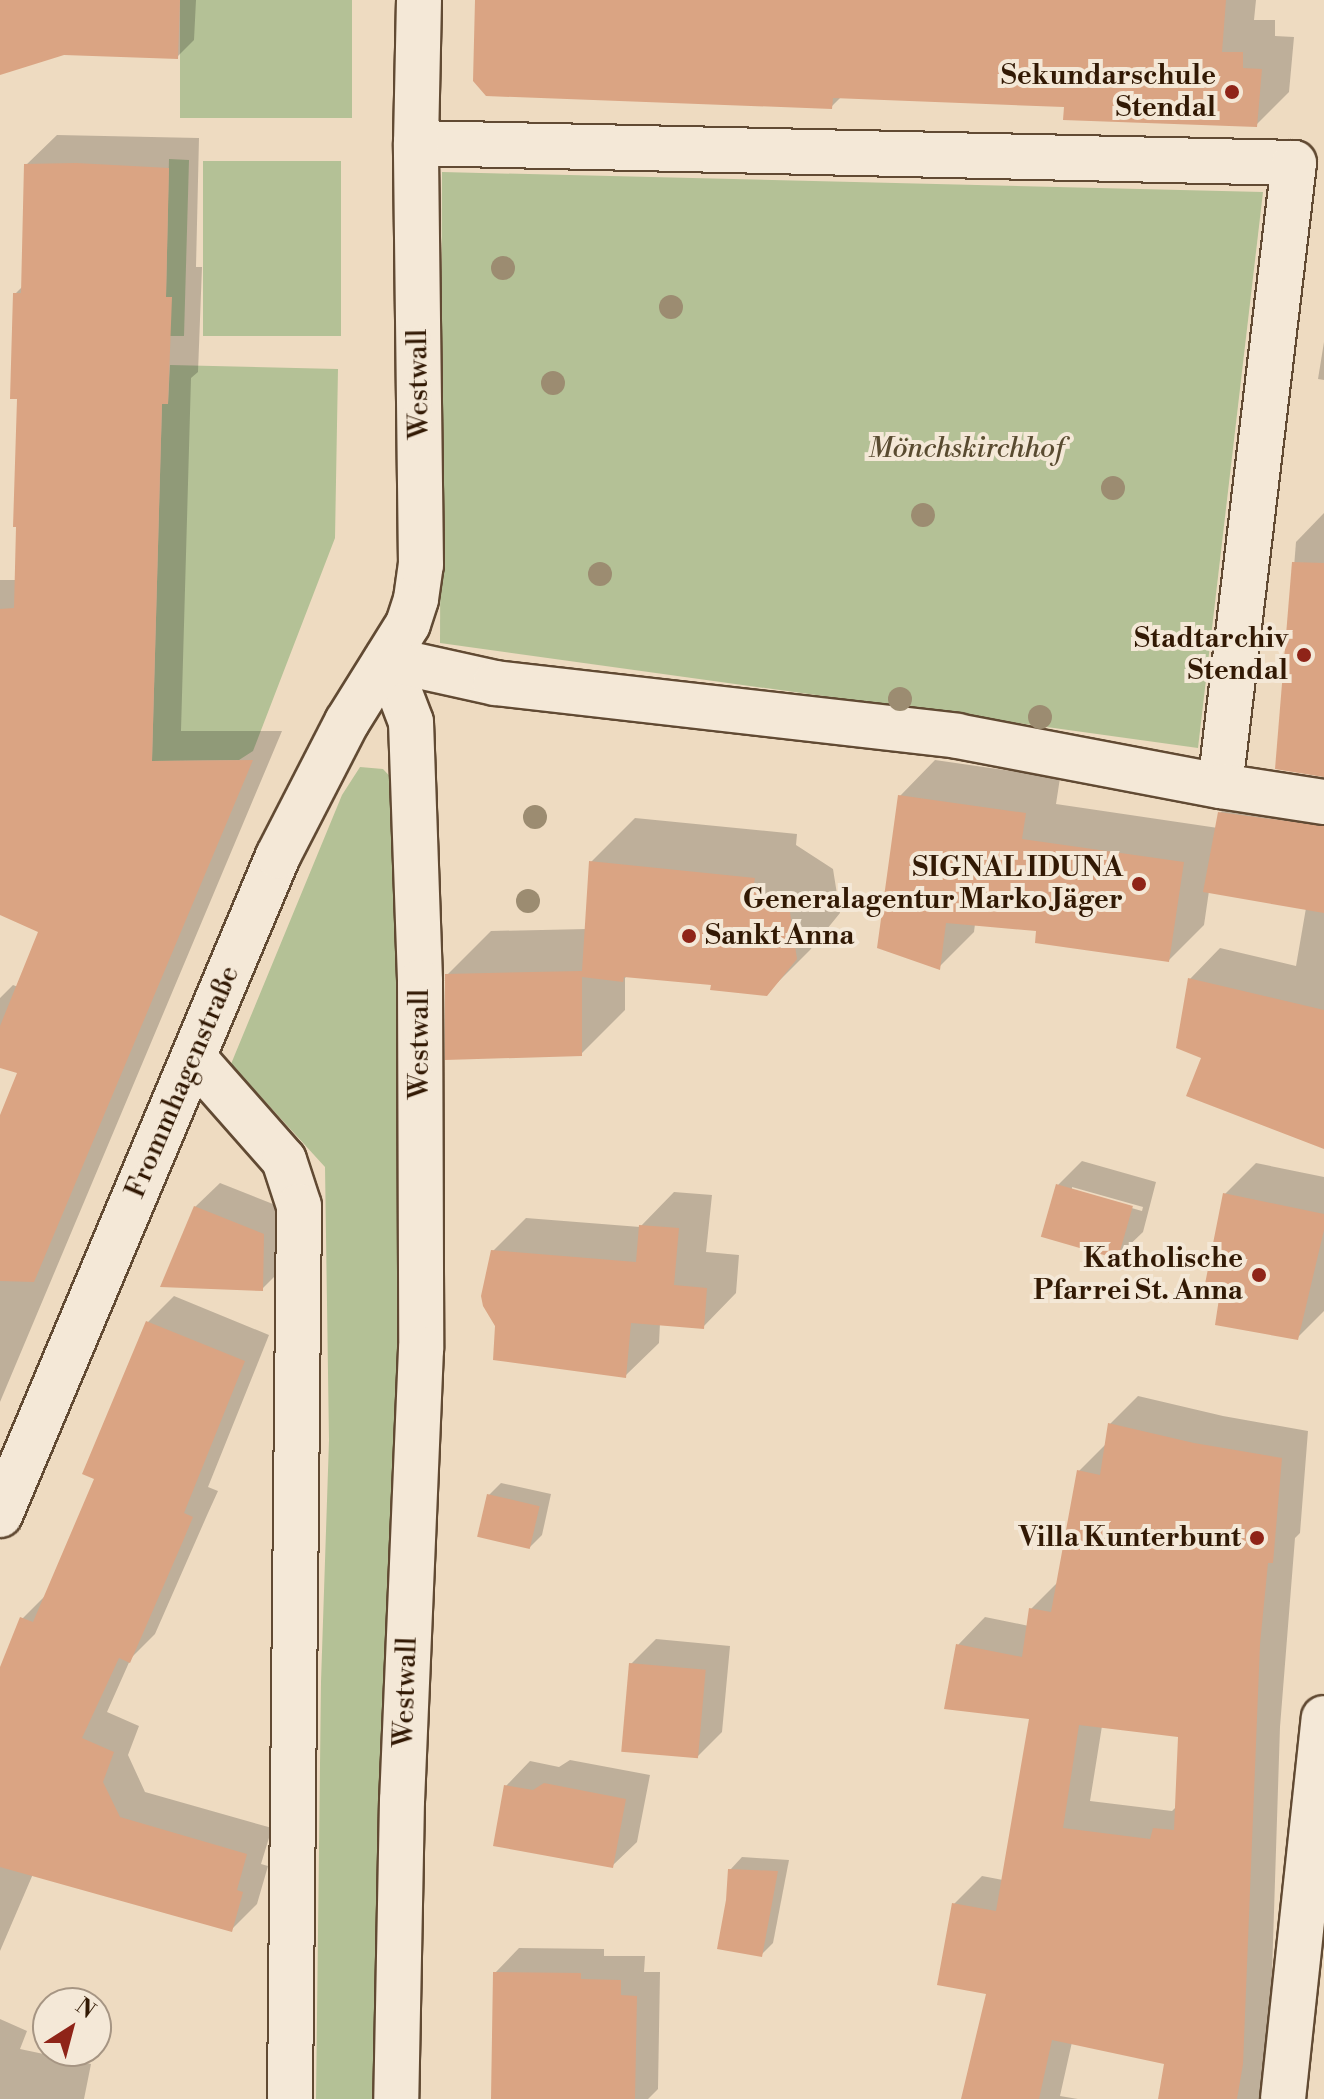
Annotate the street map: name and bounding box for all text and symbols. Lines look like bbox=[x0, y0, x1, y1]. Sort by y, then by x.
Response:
place label: Sekundarschule Stendal bbox=[1001, 59, 1216, 125]
marker: Sekundarschule Stendal bbox=[1223, 83, 1241, 101]
street label: Westwall bbox=[401, 329, 437, 439]
park label: Mönchskirchhof bbox=[868, 432, 1064, 466]
place label: Stadtarchiv Stendal bbox=[1134, 622, 1288, 688]
marker: Stadtarchiv Stendal bbox=[1295, 646, 1313, 664]
place label: SIGNAL IDUNA Generalagentur Marko Jäger bbox=[743, 851, 1123, 917]
marker: SIGNAL IDUNA Generalagentur Marko Jäger bbox=[1130, 875, 1148, 893]
place label: Sankt Anna bbox=[705, 919, 855, 953]
marker: Sankt Anna bbox=[680, 927, 698, 945]
street label: Frommhagenstraße bbox=[119, 961, 247, 1203]
street label: Westwall bbox=[403, 989, 437, 1099]
place label: Katholische Pfarrei St. Anna bbox=[1033, 1242, 1243, 1308]
marker: Katholische Pfarrei St. Anna bbox=[1250, 1266, 1268, 1284]
place label: Villa Kunterbunt bbox=[1019, 1521, 1241, 1555]
marker: Villa Kunterbunt bbox=[1248, 1529, 1266, 1547]
street label: Westwall bbox=[387, 1636, 425, 1748]
north arrow bbox=[32, 1987, 112, 2067]
text: N bbox=[70, 1993, 100, 2025]

